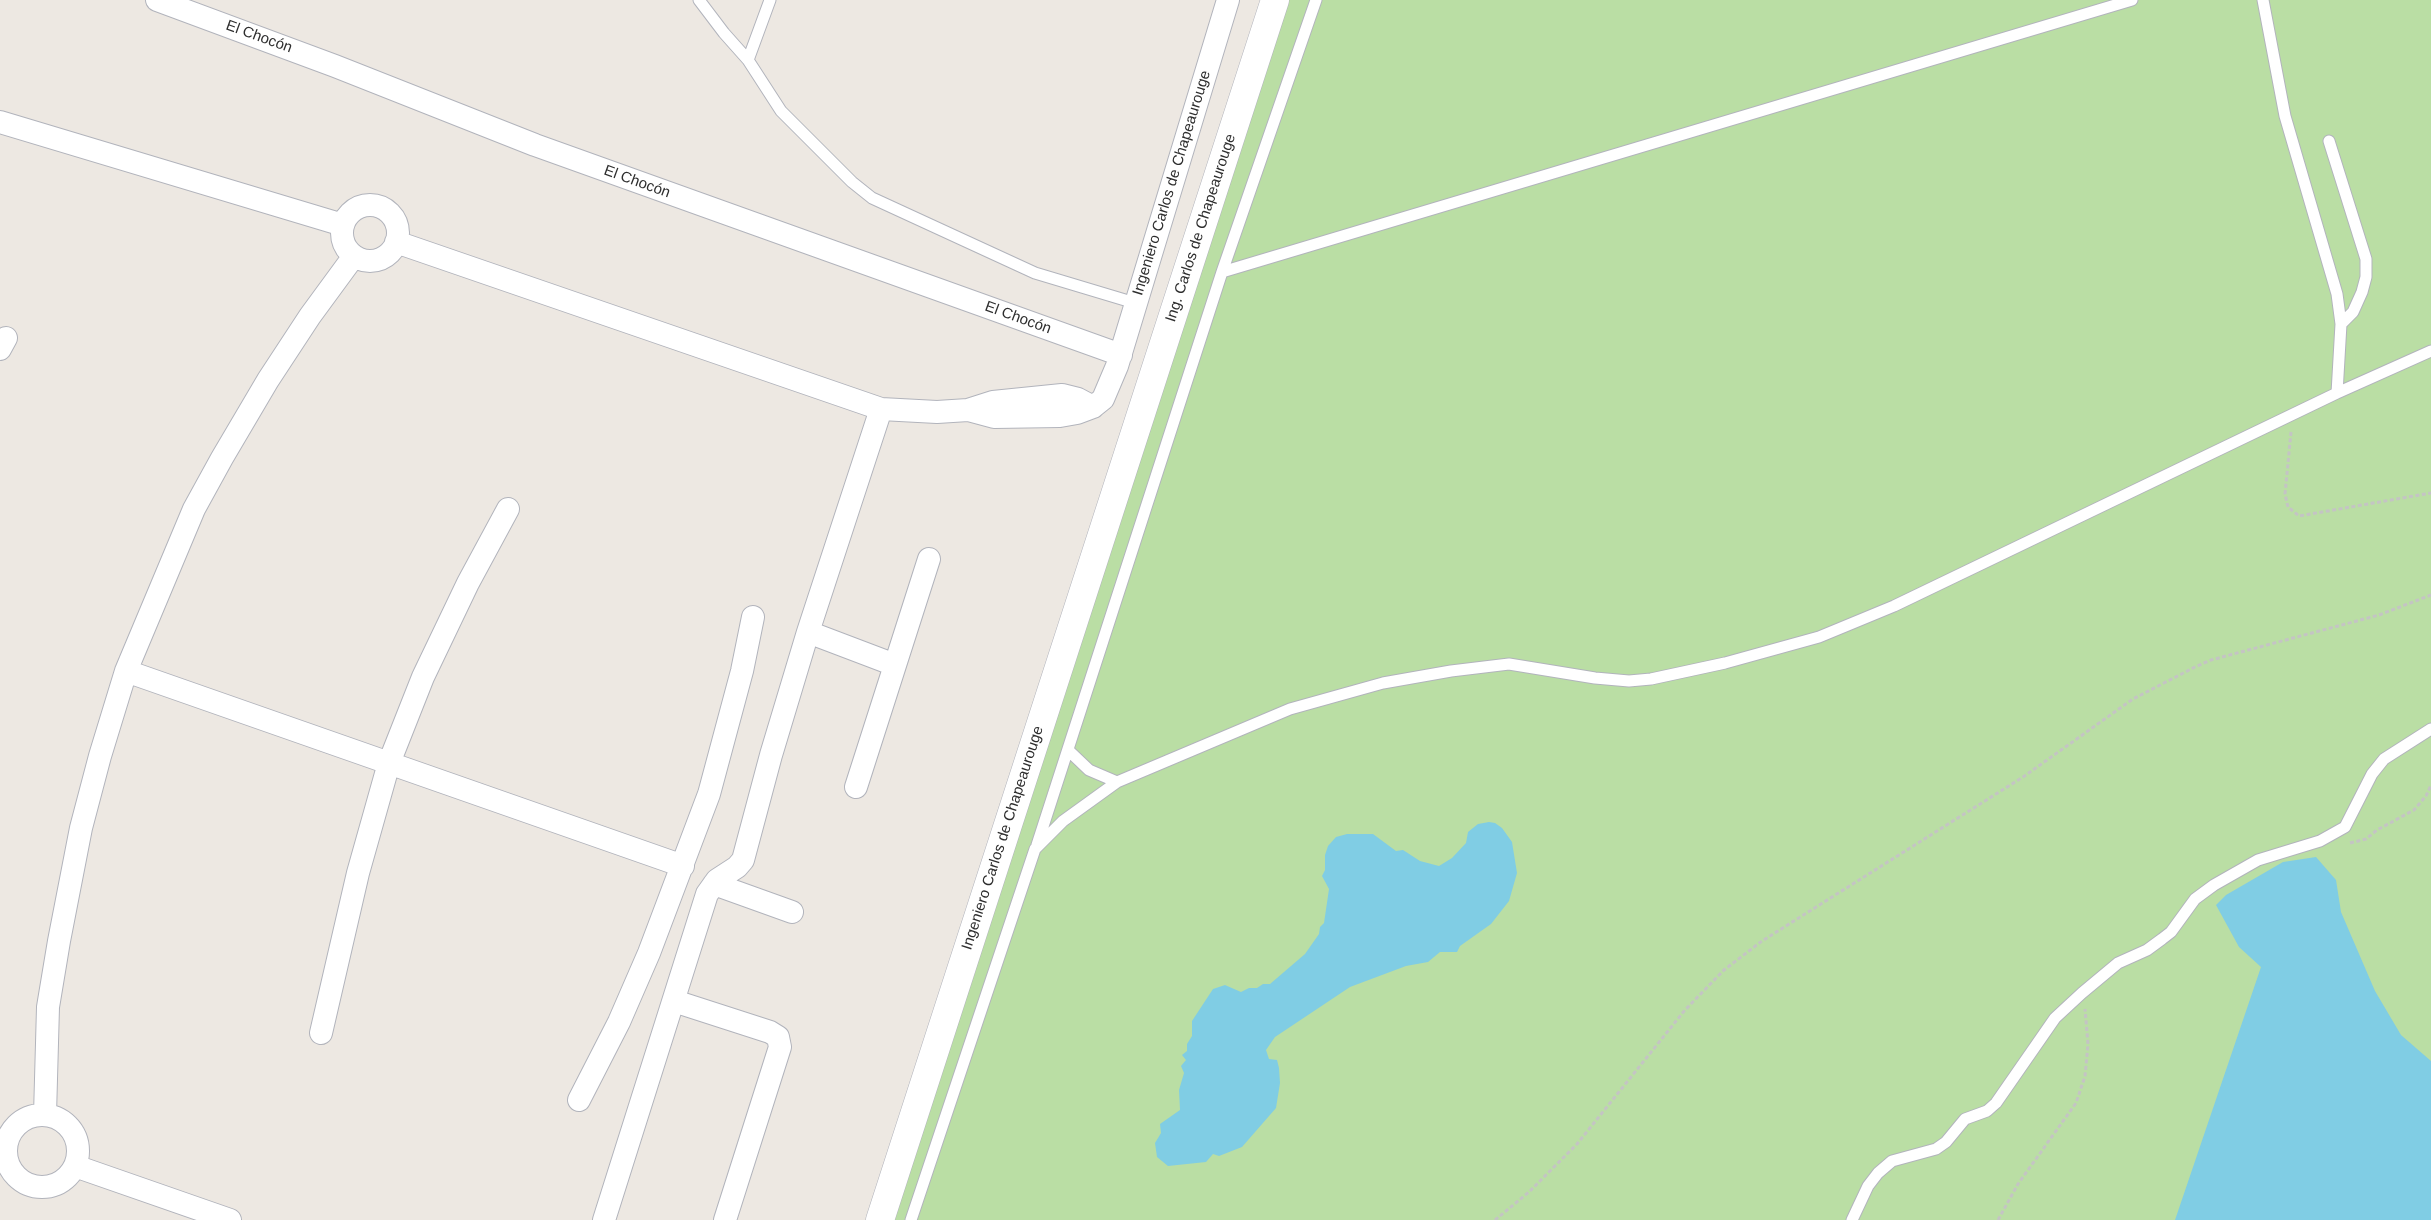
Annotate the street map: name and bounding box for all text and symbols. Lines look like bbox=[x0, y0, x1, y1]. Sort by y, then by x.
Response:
street label: El Chocón bbox=[223, 17, 295, 57]
street label: Ingeniero Carlos de Chapeaurouge bbox=[1129, 68, 1215, 298]
street label: Ing. Carlos de Chapeaurouge bbox=[1162, 132, 1240, 324]
street label: El Chocón bbox=[601, 162, 673, 202]
street label: El Chocón bbox=[982, 298, 1054, 338]
street label: Ingeniero Carlos de Chapeaurouge bbox=[958, 724, 1048, 952]

